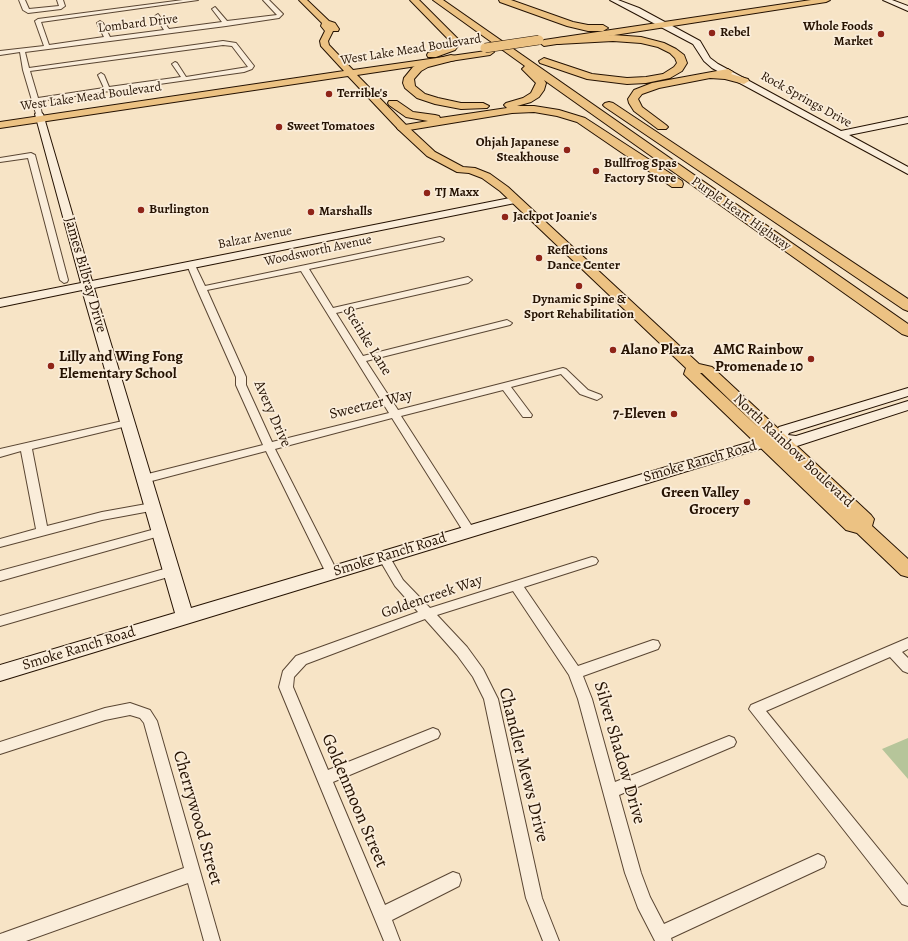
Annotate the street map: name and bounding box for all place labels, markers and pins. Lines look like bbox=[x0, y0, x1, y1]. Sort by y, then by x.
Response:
place label: Whole Foods Market bbox=[803, 19, 873, 50]
place label: Rebel bbox=[720, 25, 750, 41]
marker: Rebel bbox=[707, 28, 717, 38]
marker: Whole Foods Market bbox=[876, 29, 886, 39]
place label: Terrible's bbox=[337, 86, 387, 102]
marker: Terrible's bbox=[324, 89, 334, 99]
place label: Sweet Tomatoes bbox=[287, 119, 375, 135]
marker: Sweet Tomatoes bbox=[274, 122, 284, 132]
place label: Ohjah Japanese Steakhouse bbox=[476, 135, 559, 166]
marker: Ohjah Japanese Steakhouse bbox=[562, 145, 572, 155]
place label: Bullfrog Spas Factory Store bbox=[604, 156, 677, 187]
marker: Bullfrog Spas Factory Store bbox=[591, 166, 601, 176]
place label: TJ Maxx bbox=[435, 185, 479, 201]
marker: TJ Maxx bbox=[422, 188, 432, 198]
place label: Burlington bbox=[149, 202, 209, 218]
place label: Marshalls bbox=[319, 204, 372, 220]
marker: Burlington bbox=[136, 205, 146, 215]
marker: Marshalls bbox=[306, 207, 316, 217]
place label: Jackpot Joanie's bbox=[513, 209, 597, 225]
marker: Jackpot Joanie's bbox=[500, 212, 510, 222]
place label: Reflections Dance Center bbox=[547, 243, 620, 274]
marker: Reflections Dance Center bbox=[534, 253, 544, 263]
marker: Dynamic Spine & Sport Rehabilitation bbox=[574, 281, 584, 291]
place label: Dynamic Spine & Sport Rehabilitation bbox=[524, 292, 634, 323]
place label: Alano Plaza bbox=[621, 341, 694, 359]
place label: AMC Rainbow Promenade 10 bbox=[713, 341, 803, 376]
marker: Alano Plaza bbox=[608, 345, 618, 355]
place label: Lilly and Wing Fong Elementary School bbox=[59, 348, 183, 383]
marker: AMC Rainbow Promenade 10 bbox=[806, 354, 816, 364]
marker: Lilly and Wing Fong Elementary School bbox=[46, 361, 56, 371]
place label: 7-Eleven bbox=[613, 405, 666, 423]
marker: 7-Eleven bbox=[669, 409, 679, 419]
place label: Green Valley Grocery bbox=[661, 484, 739, 519]
marker: Green Valley Grocery bbox=[742, 497, 752, 507]

